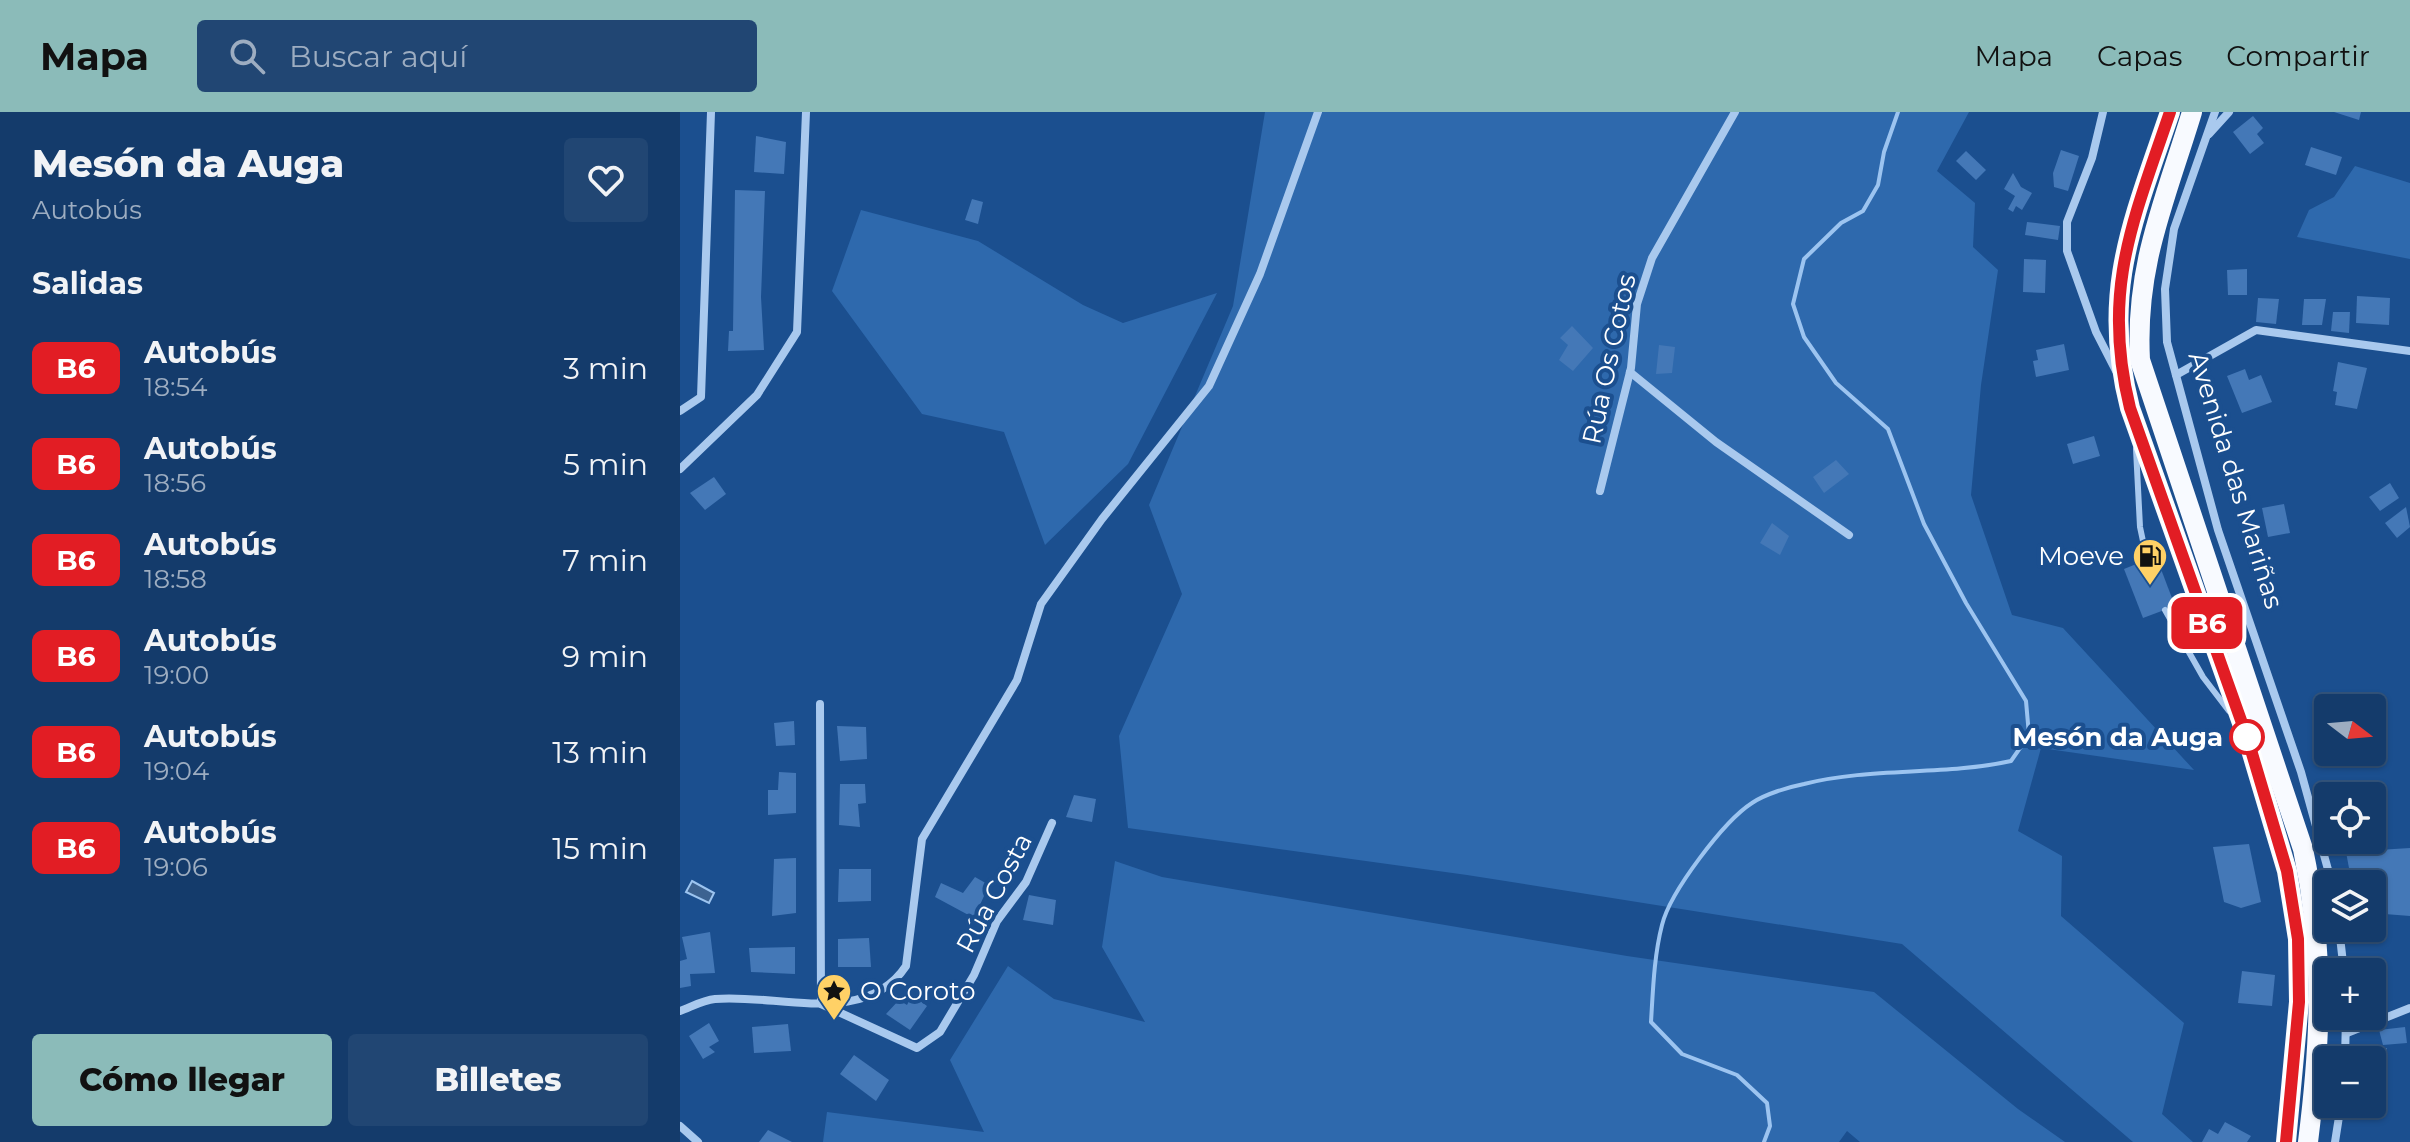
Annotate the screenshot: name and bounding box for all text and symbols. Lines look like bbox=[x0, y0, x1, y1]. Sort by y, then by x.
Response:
search box bbox=[197, 20, 757, 92]
text: Mapa bbox=[40, 33, 149, 80]
icon: search bbox=[225, 34, 269, 78]
text: Buscar aquí bbox=[289, 38, 467, 75]
text: Mapa bbox=[1974, 39, 2053, 73]
text: Capas bbox=[2097, 39, 2182, 73]
text: Compartir bbox=[2226, 39, 2370, 73]
button: heart bbox=[564, 138, 648, 222]
text: Mesón da Auga bbox=[32, 140, 344, 187]
text: Autobús bbox=[32, 194, 142, 226]
text: Salidas bbox=[32, 265, 143, 302]
street label: Rúa Os Cotos bbox=[1575, 271, 1643, 447]
text: Autobús bbox=[144, 334, 277, 371]
street label: Avenida das Mariñas bbox=[2182, 348, 2290, 612]
text: 3 min bbox=[563, 350, 648, 387]
text: B6 bbox=[56, 351, 96, 385]
text: 18:54 bbox=[144, 371, 207, 403]
text: Autobús bbox=[144, 430, 277, 467]
text: 5 min bbox=[563, 446, 648, 483]
text: B6 bbox=[56, 447, 96, 481]
text: 18:56 bbox=[144, 467, 206, 499]
text: Autobús bbox=[144, 526, 277, 563]
fuel station icon: Moeve bbox=[2131, 537, 2169, 587]
place label: Moeve bbox=[2038, 540, 2124, 572]
text: 7 min bbox=[562, 542, 648, 579]
text: B6 bbox=[56, 543, 96, 577]
text: 18:58 bbox=[144, 563, 207, 595]
line badge: B6 bbox=[2171, 597, 2243, 649]
text: B6 bbox=[2187, 606, 2227, 640]
text: Autobús bbox=[144, 622, 277, 659]
text: 9 min bbox=[562, 638, 648, 675]
text: B6 bbox=[56, 639, 96, 673]
text: 19:00 bbox=[144, 659, 209, 691]
north arrow bbox=[2314, 694, 2386, 766]
map controls bbox=[2314, 694, 2386, 1118]
text: Autobús bbox=[144, 718, 277, 755]
marker: Mesón da Auga bbox=[2230, 720, 2264, 754]
place label: Mesón da Auga bbox=[2012, 721, 2223, 753]
text: 13 min bbox=[552, 734, 648, 771]
text: B6 bbox=[56, 735, 96, 769]
text: 19:04 bbox=[144, 755, 209, 787]
button: locate bbox=[2314, 782, 2386, 854]
text: Autobús bbox=[144, 814, 277, 851]
street label: Rúa Costa bbox=[949, 828, 1039, 958]
text: 15 min bbox=[552, 830, 648, 867]
text: B6 bbox=[56, 831, 96, 865]
text: 19:06 bbox=[144, 851, 208, 883]
button: layers bbox=[2314, 870, 2386, 942]
button: + bbox=[2314, 958, 2386, 1030]
place icon: O Coroto bbox=[815, 972, 853, 1022]
place label: O Coroto bbox=[860, 975, 976, 1007]
button: Cómo llegar bbox=[32, 1034, 332, 1126]
button: Billetes bbox=[348, 1034, 648, 1126]
button: − bbox=[2314, 1046, 2386, 1118]

